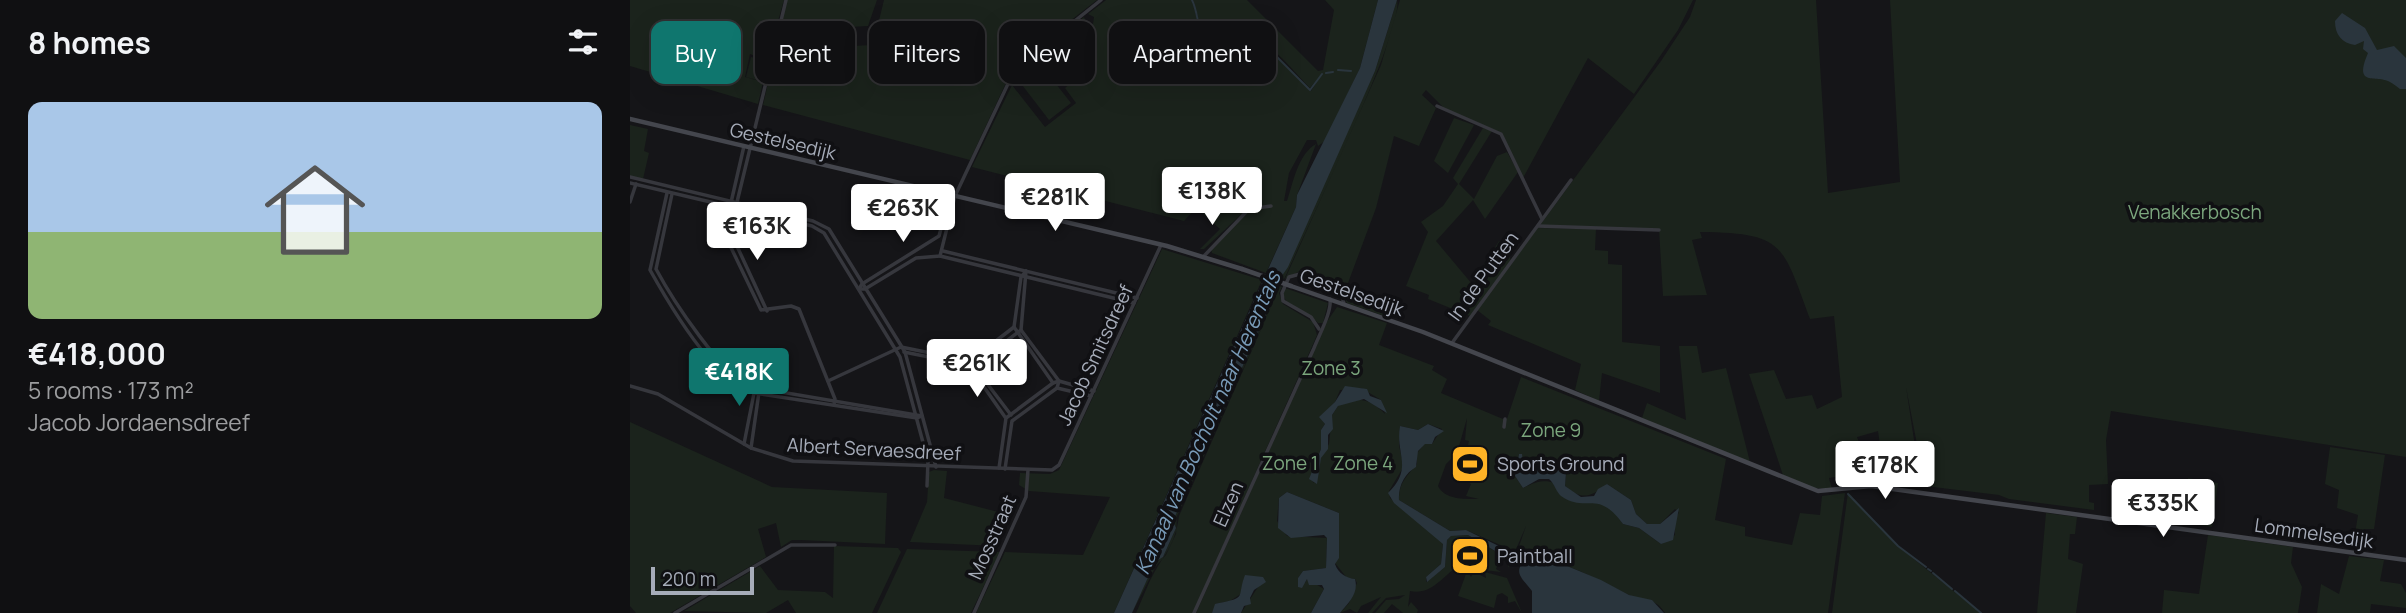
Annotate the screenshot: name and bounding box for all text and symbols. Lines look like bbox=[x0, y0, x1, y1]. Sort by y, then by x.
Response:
chip: Buy bbox=[651, 21, 741, 84]
chip: Rent bbox=[755, 21, 855, 84]
chip: Filters bbox=[869, 21, 985, 84]
chip: New bbox=[999, 21, 1095, 84]
chip: Apartment bbox=[1109, 21, 1276, 84]
text: 8 homes bbox=[28, 22, 151, 63]
icon: filters bbox=[564, 23, 602, 61]
street label: Gestelsedijk bbox=[727, 116, 839, 166]
icon: home bbox=[252, 147, 378, 273]
pin: €138K bbox=[1163, 168, 1261, 227]
pin: €281K bbox=[1006, 174, 1104, 233]
text: €138K bbox=[1178, 174, 1246, 206]
text: €281K bbox=[1021, 180, 1089, 212]
pin: €263K bbox=[854, 184, 952, 244]
text: €263K bbox=[867, 191, 939, 223]
park label: Venakkerbosch bbox=[2128, 199, 2262, 225]
pin: €163K bbox=[708, 202, 806, 262]
text: €163K bbox=[723, 209, 791, 241]
street label: In de Putten bbox=[1442, 226, 1524, 326]
street label: Gestelsedijk bbox=[1297, 262, 1408, 322]
water label: Kanaal van Bocholt naar Herentals bbox=[1127, 265, 1288, 578]
street label: Jacob Smitsdreef bbox=[1051, 280, 1139, 430]
text: €418,000 bbox=[28, 333, 166, 374]
pin: €261K bbox=[928, 340, 1026, 399]
text: €261K bbox=[943, 346, 1011, 378]
pin: €418K bbox=[690, 348, 788, 408]
text: €418K bbox=[705, 355, 773, 387]
park label: Zone 3 bbox=[1301, 355, 1361, 381]
text: 5 rooms · 173 m² bbox=[28, 374, 194, 406]
text: Jacob Jordaensdreef bbox=[28, 406, 250, 438]
park label: Zone 9 bbox=[1521, 417, 1581, 443]
street label: Albert Servaesdreef bbox=[786, 431, 962, 467]
pin: €178K bbox=[1836, 442, 1934, 501]
sports icon: Sports Ground bbox=[1449, 443, 1491, 485]
text: €178K bbox=[1851, 448, 1919, 480]
park label: Zone 1 bbox=[1262, 450, 1318, 476]
park label: Zone 4 bbox=[1333, 450, 1393, 476]
place label: Sports Ground bbox=[1497, 451, 1625, 477]
street label: Elzen bbox=[1207, 477, 1249, 531]
pin: €335K bbox=[2114, 480, 2212, 539]
text: €335K bbox=[2128, 486, 2198, 518]
street label: Mosstraat bbox=[962, 491, 1022, 583]
street label: Lommelsedijk bbox=[2253, 512, 2376, 554]
sports icon: Paintball bbox=[1449, 535, 1491, 577]
place label: Paintball bbox=[1497, 543, 1573, 569]
scale bar bbox=[651, 564, 754, 596]
text: 200 m bbox=[662, 566, 716, 592]

